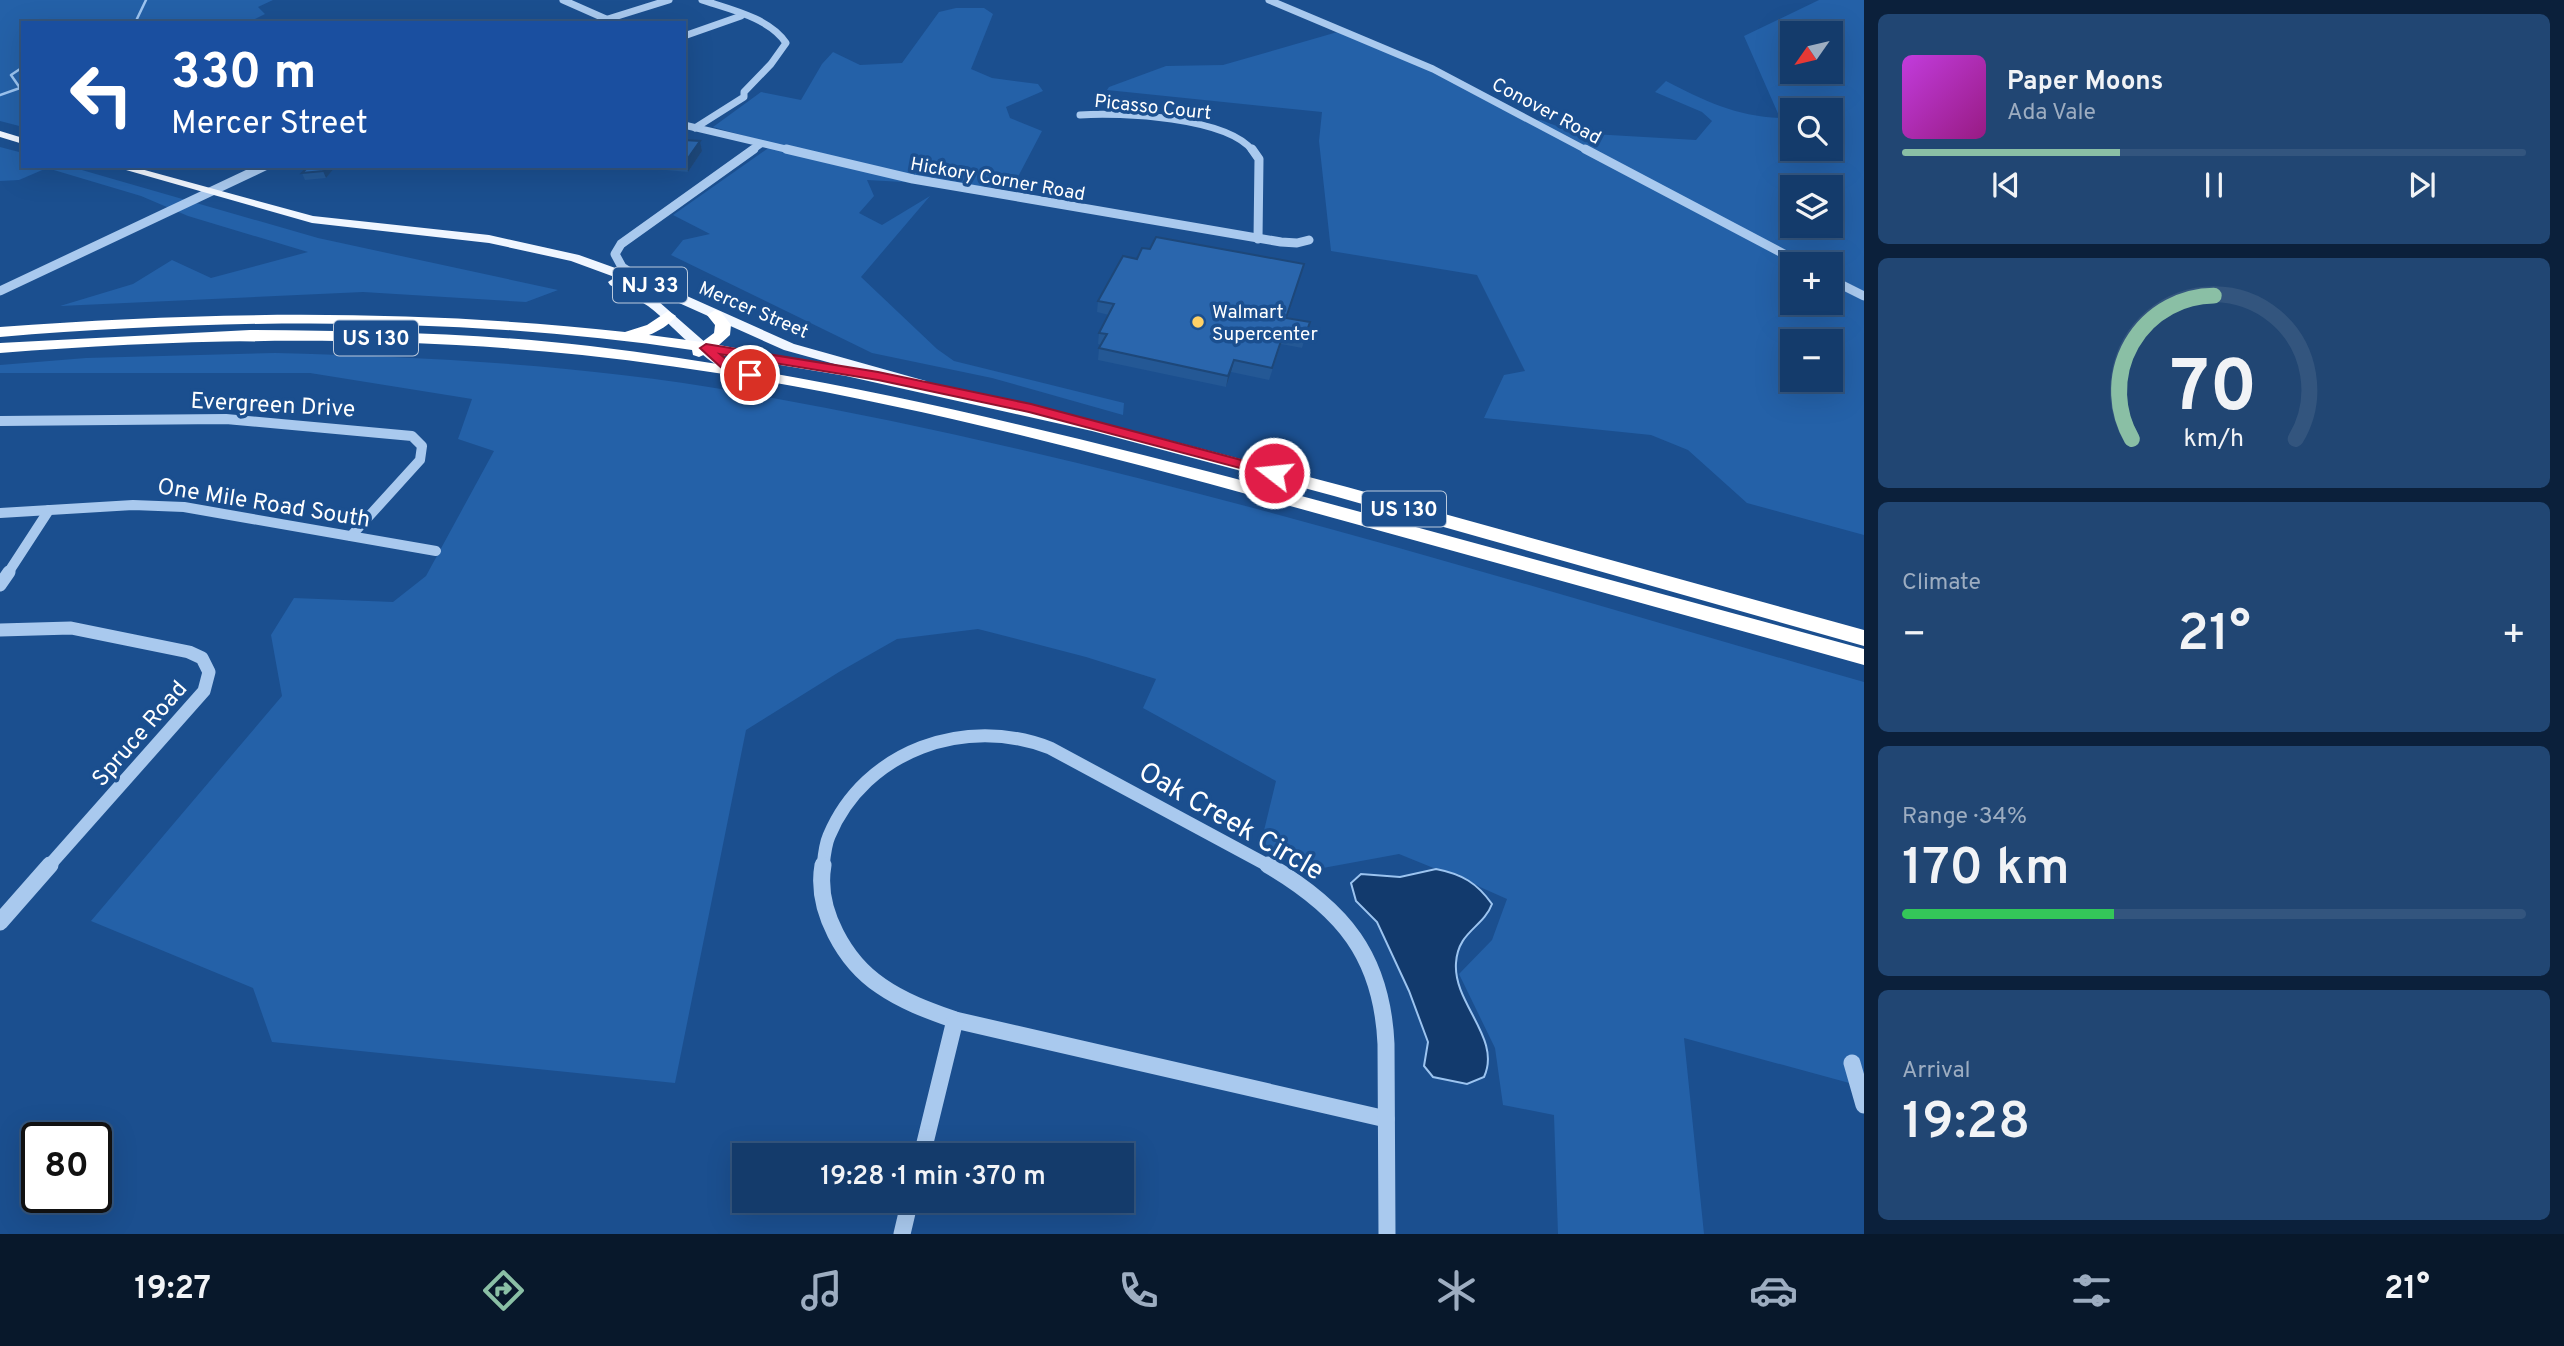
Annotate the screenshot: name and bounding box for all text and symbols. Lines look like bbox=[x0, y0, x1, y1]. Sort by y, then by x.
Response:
north arrow bbox=[1780, 21, 1843, 84]
map controls bbox=[1780, 21, 1843, 392]
text: 330 m bbox=[171, 44, 316, 106]
icon: left bbox=[56, 49, 147, 140]
text: Paper Moons bbox=[2007, 66, 2163, 99]
street label: Conover Road bbox=[1487, 73, 1605, 151]
street label: Picasso Court bbox=[1093, 90, 1212, 126]
button: search bbox=[1780, 98, 1843, 161]
text: Ada Vale bbox=[2007, 99, 2096, 128]
text: Mercer Street bbox=[171, 105, 368, 145]
street label: Hickory Corner Road bbox=[908, 153, 1087, 207]
icon: previous bbox=[1987, 166, 2025, 204]
icon: pause bbox=[2195, 166, 2233, 204]
icon: next bbox=[2403, 166, 2441, 204]
button: layers bbox=[1780, 175, 1843, 238]
button: + bbox=[1780, 252, 1843, 315]
road number: NJ 33 bbox=[613, 268, 687, 302]
street label: Mercer Street bbox=[695, 277, 812, 345]
place label: Walmart Supercenter bbox=[1212, 301, 1318, 347]
marker: Walmart Supercenter bbox=[1190, 314, 1206, 330]
road number: US 130 bbox=[334, 320, 418, 356]
button: − bbox=[1780, 329, 1843, 392]
pin bbox=[720, 345, 780, 405]
text: 70 bbox=[2170, 345, 2258, 437]
icon: arrive bbox=[731, 356, 769, 394]
street label: Evergreen Drive bbox=[190, 388, 356, 425]
text: km/h bbox=[2184, 424, 2244, 456]
position arrow bbox=[1237, 436, 1311, 510]
street label: One Mile Road South bbox=[155, 473, 372, 536]
road number: US 130 bbox=[1362, 491, 1446, 526]
text: Climate bbox=[1902, 569, 1981, 598]
text: 21° bbox=[2177, 603, 2251, 669]
text: − bbox=[1902, 612, 1927, 661]
text: + bbox=[2501, 612, 2526, 661]
street label: Spruce Road bbox=[87, 676, 195, 794]
street label: Oak Creek Circle bbox=[1131, 755, 1330, 890]
text: Range · 34% bbox=[1902, 803, 2027, 832]
text: 170 km bbox=[1902, 837, 2070, 903]
text: Arrival bbox=[1902, 1057, 1971, 1086]
text: 19:28 bbox=[1902, 1091, 2031, 1157]
speed limit sign: 80 bbox=[21, 1122, 112, 1213]
text: 19:28 · 1 min · 370 m bbox=[820, 1161, 1046, 1194]
icon: directions bbox=[479, 1266, 528, 1315]
icon: music bbox=[797, 1266, 846, 1315]
icon: phone bbox=[1114, 1266, 1163, 1315]
icon: climate bbox=[1432, 1266, 1481, 1315]
icon: car bbox=[1749, 1266, 1798, 1315]
icon: filters bbox=[2067, 1266, 2116, 1315]
text: 19:27 bbox=[134, 1270, 211, 1310]
text: 21° bbox=[2384, 1270, 2430, 1310]

